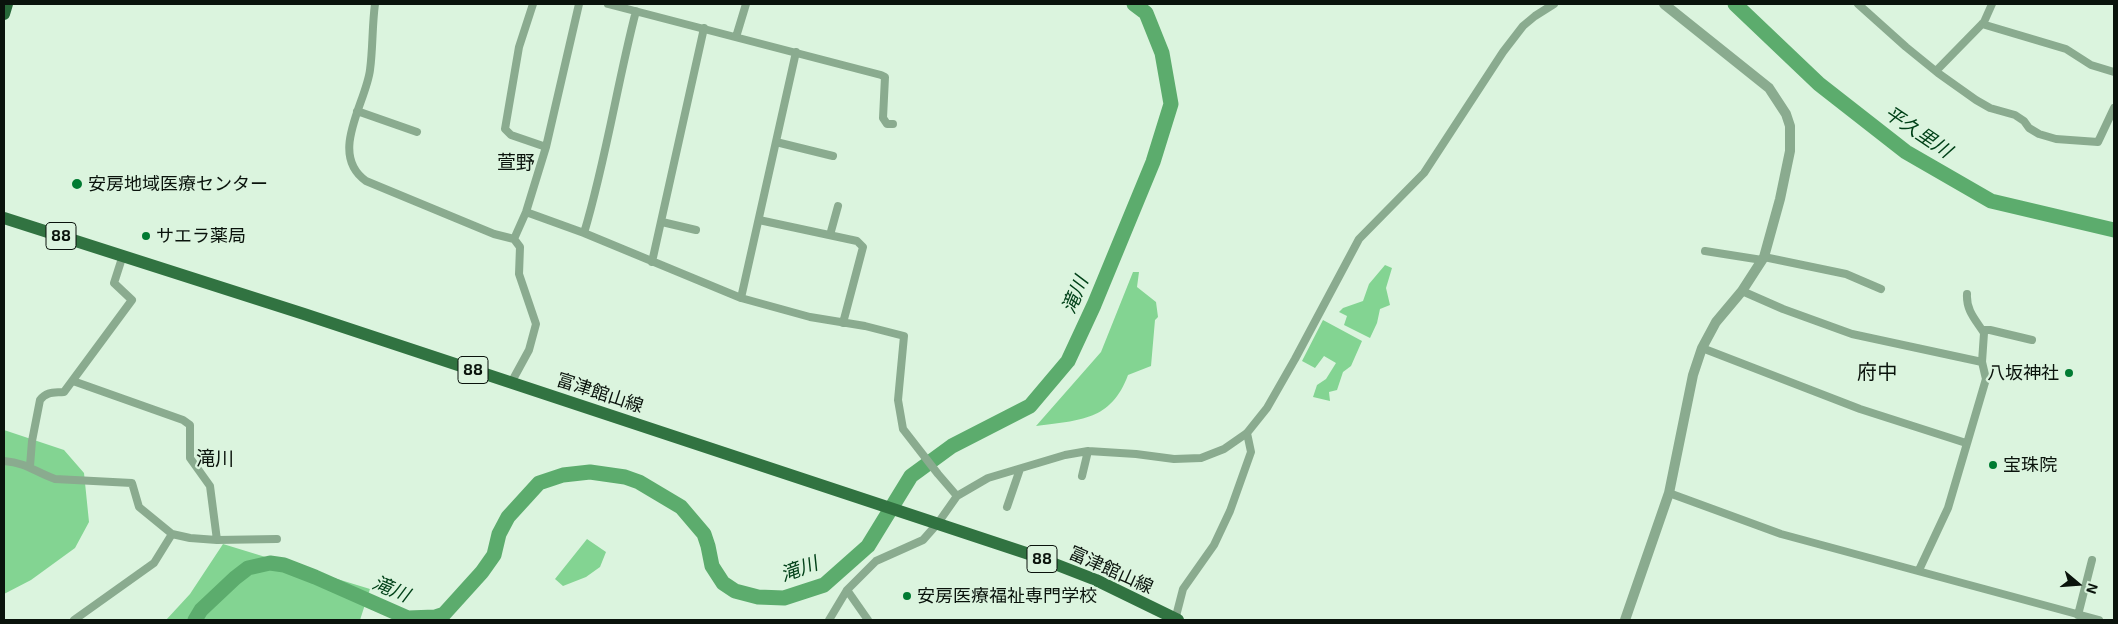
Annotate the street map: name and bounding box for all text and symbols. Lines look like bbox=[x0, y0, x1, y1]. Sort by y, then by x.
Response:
water label: 平久里川 bbox=[1880, 101, 1956, 163]
district label: 萱野 bbox=[497, 152, 535, 174]
place label: 安房地域医療センター bbox=[88, 173, 268, 195]
marker: 安房地域医療センター bbox=[70, 177, 84, 191]
road number: 88 bbox=[46, 222, 76, 250]
place label: サエラ薬局 bbox=[156, 225, 246, 247]
marker: サエラ薬局 bbox=[140, 230, 152, 242]
water label: 滝川 bbox=[1057, 273, 1093, 317]
road number: 88 bbox=[458, 356, 488, 384]
district label: 府中 bbox=[1857, 360, 1897, 384]
place label: 八坂神社 bbox=[1987, 362, 2059, 384]
marker: 八坂神社 bbox=[2063, 367, 2075, 379]
street label: 富津館山線 bbox=[554, 369, 646, 417]
district label: 滝川 bbox=[196, 448, 234, 470]
place label: 宝珠院 bbox=[2003, 454, 2057, 476]
marker: 宝珠院 bbox=[1987, 459, 1999, 471]
street label: 富津館山線 bbox=[1065, 542, 1157, 598]
road number: 88 bbox=[1027, 546, 1057, 572]
water label: 滝川 bbox=[777, 552, 821, 586]
north arrow bbox=[2053, 559, 2103, 609]
water label: 滝川 bbox=[369, 571, 413, 607]
text: N bbox=[2083, 581, 2102, 596]
place label: 安房医療福祉専門学校 bbox=[917, 585, 1097, 607]
marker: 安房医療福祉専門学校 bbox=[901, 590, 913, 602]

